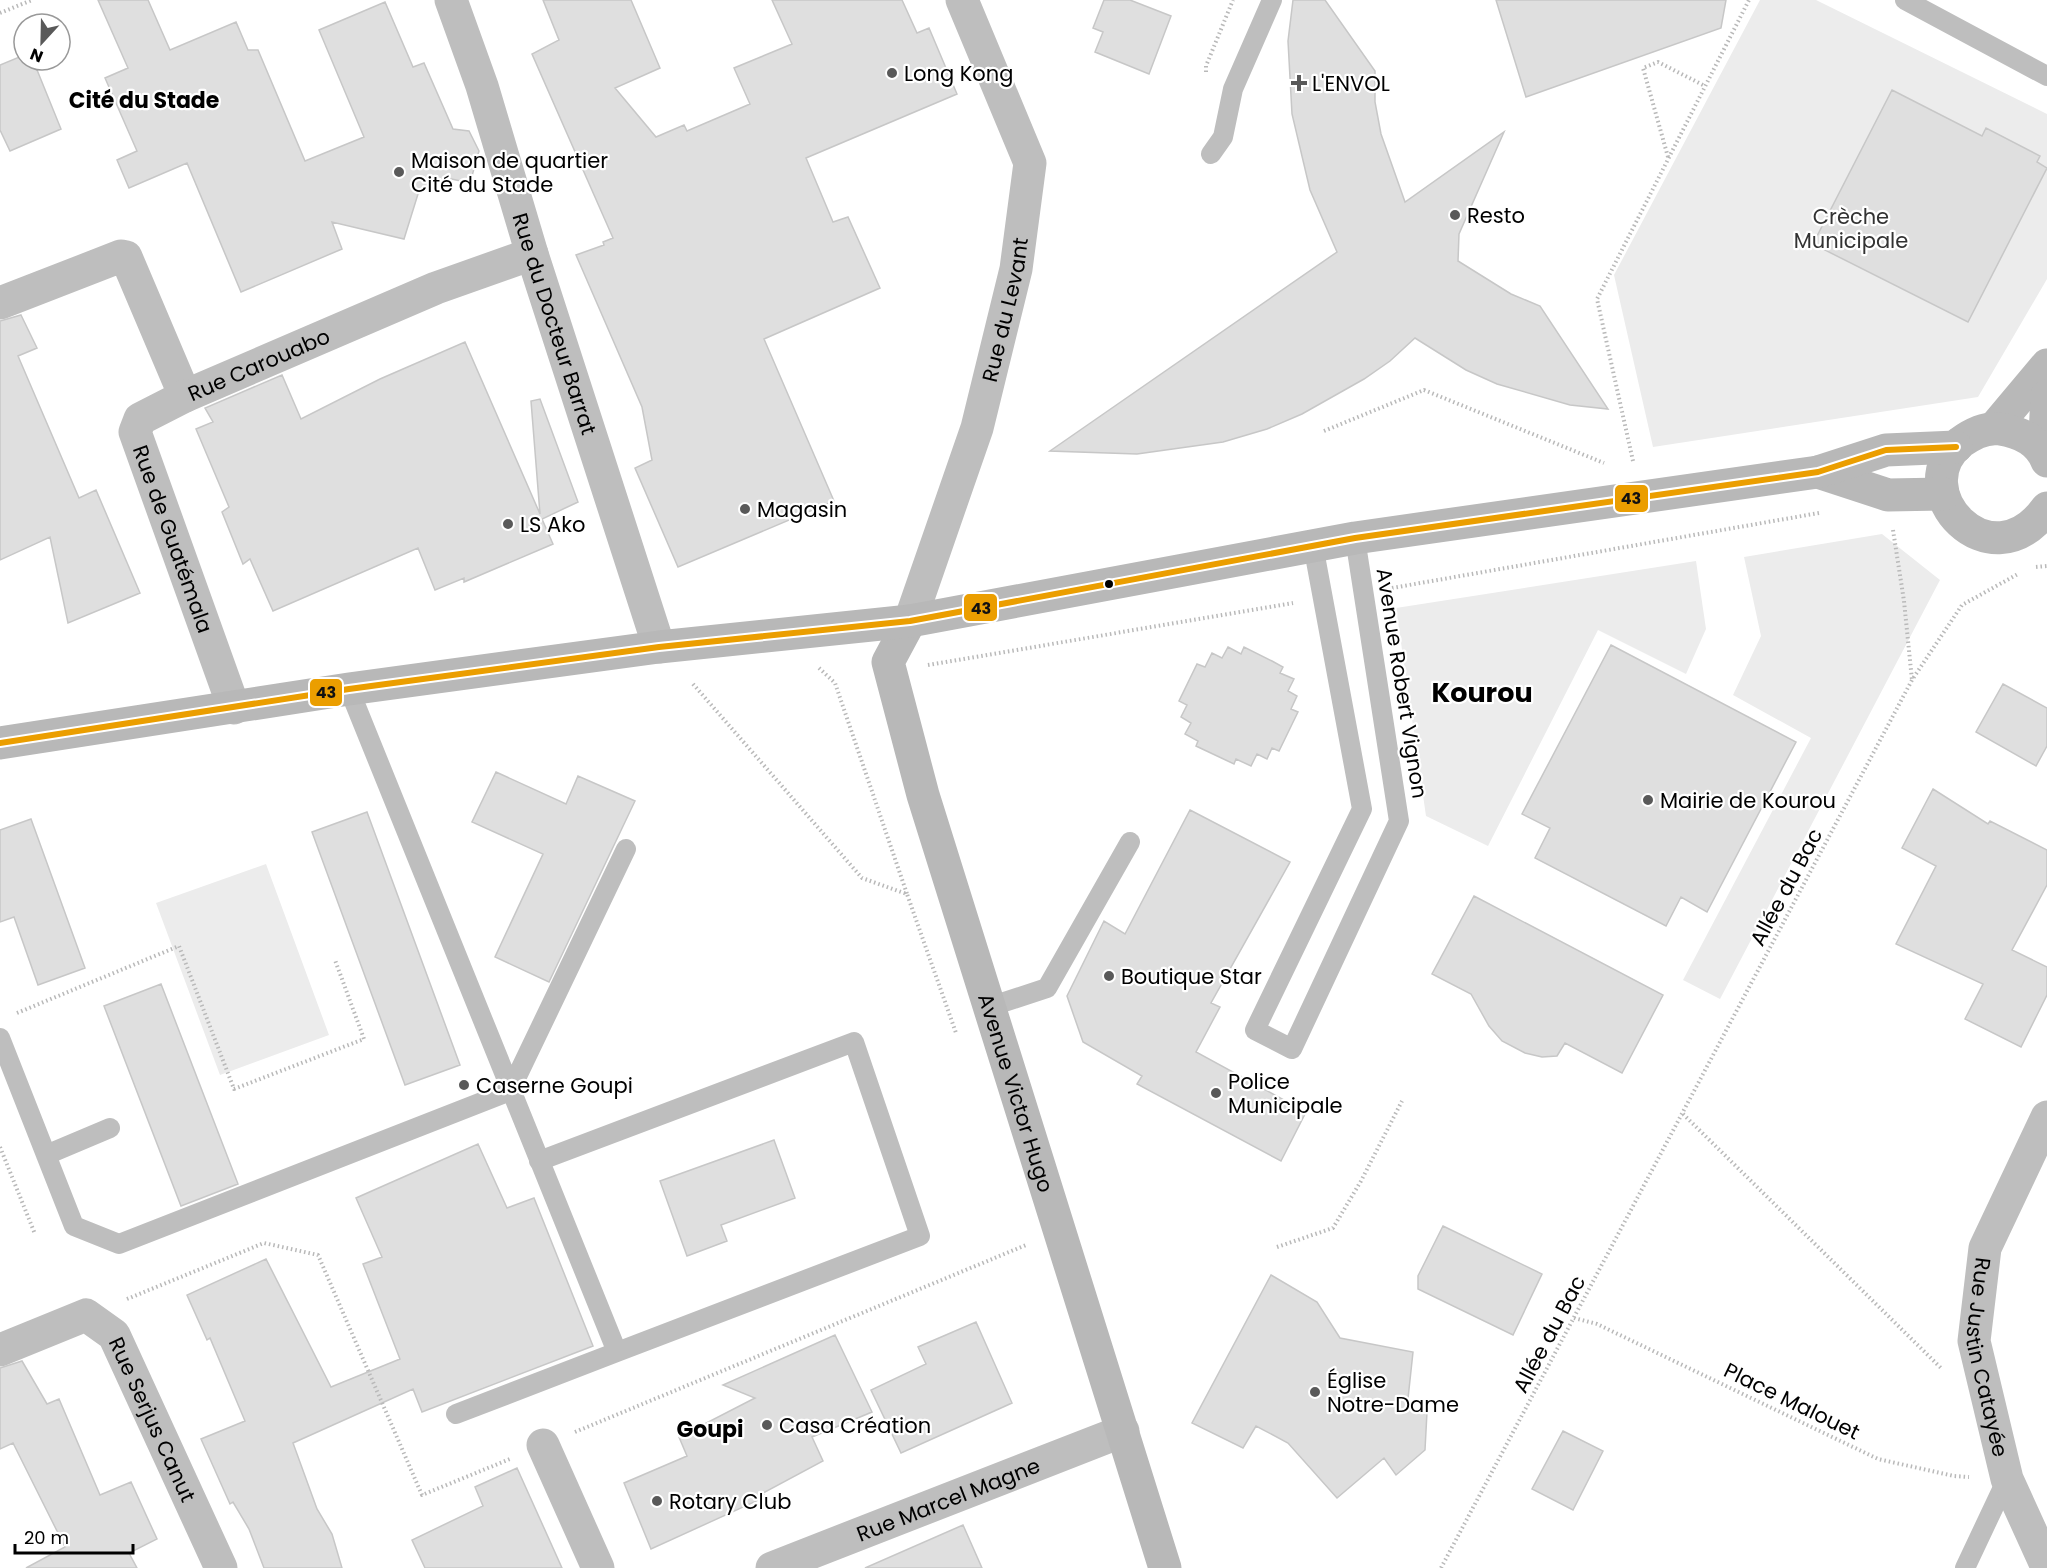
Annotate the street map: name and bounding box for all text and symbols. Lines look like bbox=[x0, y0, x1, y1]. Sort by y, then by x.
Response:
north arrow bbox=[12, 12, 72, 72]
text: N bbox=[27, 43, 46, 68]
place label: Long Kong bbox=[904, 59, 1013, 88]
marker: Long Kong bbox=[885, 66, 899, 80]
place label: L'ENVOL bbox=[1312, 69, 1390, 98]
marker: L'ENVOL bbox=[1290, 74, 1308, 92]
district label: Cité du Stade bbox=[69, 85, 219, 116]
place label: Maison de quartier Cité du Stade bbox=[411, 146, 608, 199]
marker: Maison de quartier Cité du Stade bbox=[392, 165, 406, 179]
place label: Resto bbox=[1467, 201, 1525, 230]
park label: Crèche Municipale bbox=[1794, 202, 1908, 255]
marker: Resto bbox=[1448, 208, 1462, 222]
street label: Rue du Docteur Barrat bbox=[506, 209, 604, 438]
street label: Rue du Levant bbox=[974, 236, 1035, 385]
street label: Rue Carouabo bbox=[183, 321, 334, 408]
street label: Rue de Guatémala bbox=[126, 441, 220, 637]
line badge: 43 bbox=[1614, 484, 1649, 513]
text: 43 bbox=[1621, 487, 1641, 510]
place label: Magasin bbox=[757, 495, 847, 524]
marker: Magasin bbox=[738, 502, 752, 516]
place label: LS Ako bbox=[520, 510, 585, 539]
marker: LS Ako bbox=[501, 517, 515, 531]
street label: Avenue Robert Vignon bbox=[1369, 566, 1435, 800]
unlabelled marker bbox=[1103, 578, 1115, 590]
line badge: 43 bbox=[963, 593, 998, 622]
text: 43 bbox=[971, 597, 991, 620]
district label: Kourou bbox=[1431, 674, 1533, 711]
line badge: 43 bbox=[309, 678, 343, 707]
text: 43 bbox=[316, 681, 336, 704]
place label: Mairie de Kourou bbox=[1660, 786, 1836, 815]
marker: Mairie de Kourou bbox=[1641, 793, 1655, 807]
street label: Allée du Bac bbox=[1743, 823, 1829, 951]
place label: Boutique Star bbox=[1121, 962, 1262, 991]
marker: Boutique Star bbox=[1102, 969, 1116, 983]
street label: Avenue Victor Hugo bbox=[971, 990, 1061, 1196]
place label: Police Municipale bbox=[1228, 1067, 1343, 1120]
place label: Caserne Goupi bbox=[476, 1071, 633, 1100]
marker: Caserne Goupi bbox=[457, 1078, 471, 1092]
marker: Police Municipale bbox=[1209, 1086, 1223, 1100]
street label: Rue Justin Catayée bbox=[1959, 1256, 2016, 1460]
street label: Allée du Bac bbox=[1506, 1270, 1592, 1398]
street label: Rue Serjus Canut bbox=[102, 1332, 203, 1506]
street label: Place Malouet bbox=[1719, 1356, 1865, 1446]
place label: Église Notre-Dame bbox=[1327, 1366, 1459, 1419]
marker: Église Notre-Dame bbox=[1308, 1385, 1322, 1399]
place label: Casa Création bbox=[779, 1411, 931, 1440]
district label: Goupi bbox=[676, 1414, 744, 1445]
marker: Casa Création bbox=[760, 1418, 774, 1432]
street label: Rue Marcel Magne bbox=[852, 1450, 1044, 1548]
place label: Rotary Club bbox=[669, 1487, 791, 1516]
marker: Rotary Club bbox=[650, 1494, 664, 1508]
scale bar bbox=[15, 1517, 134, 1555]
text: 20 m bbox=[24, 1525, 69, 1550]

